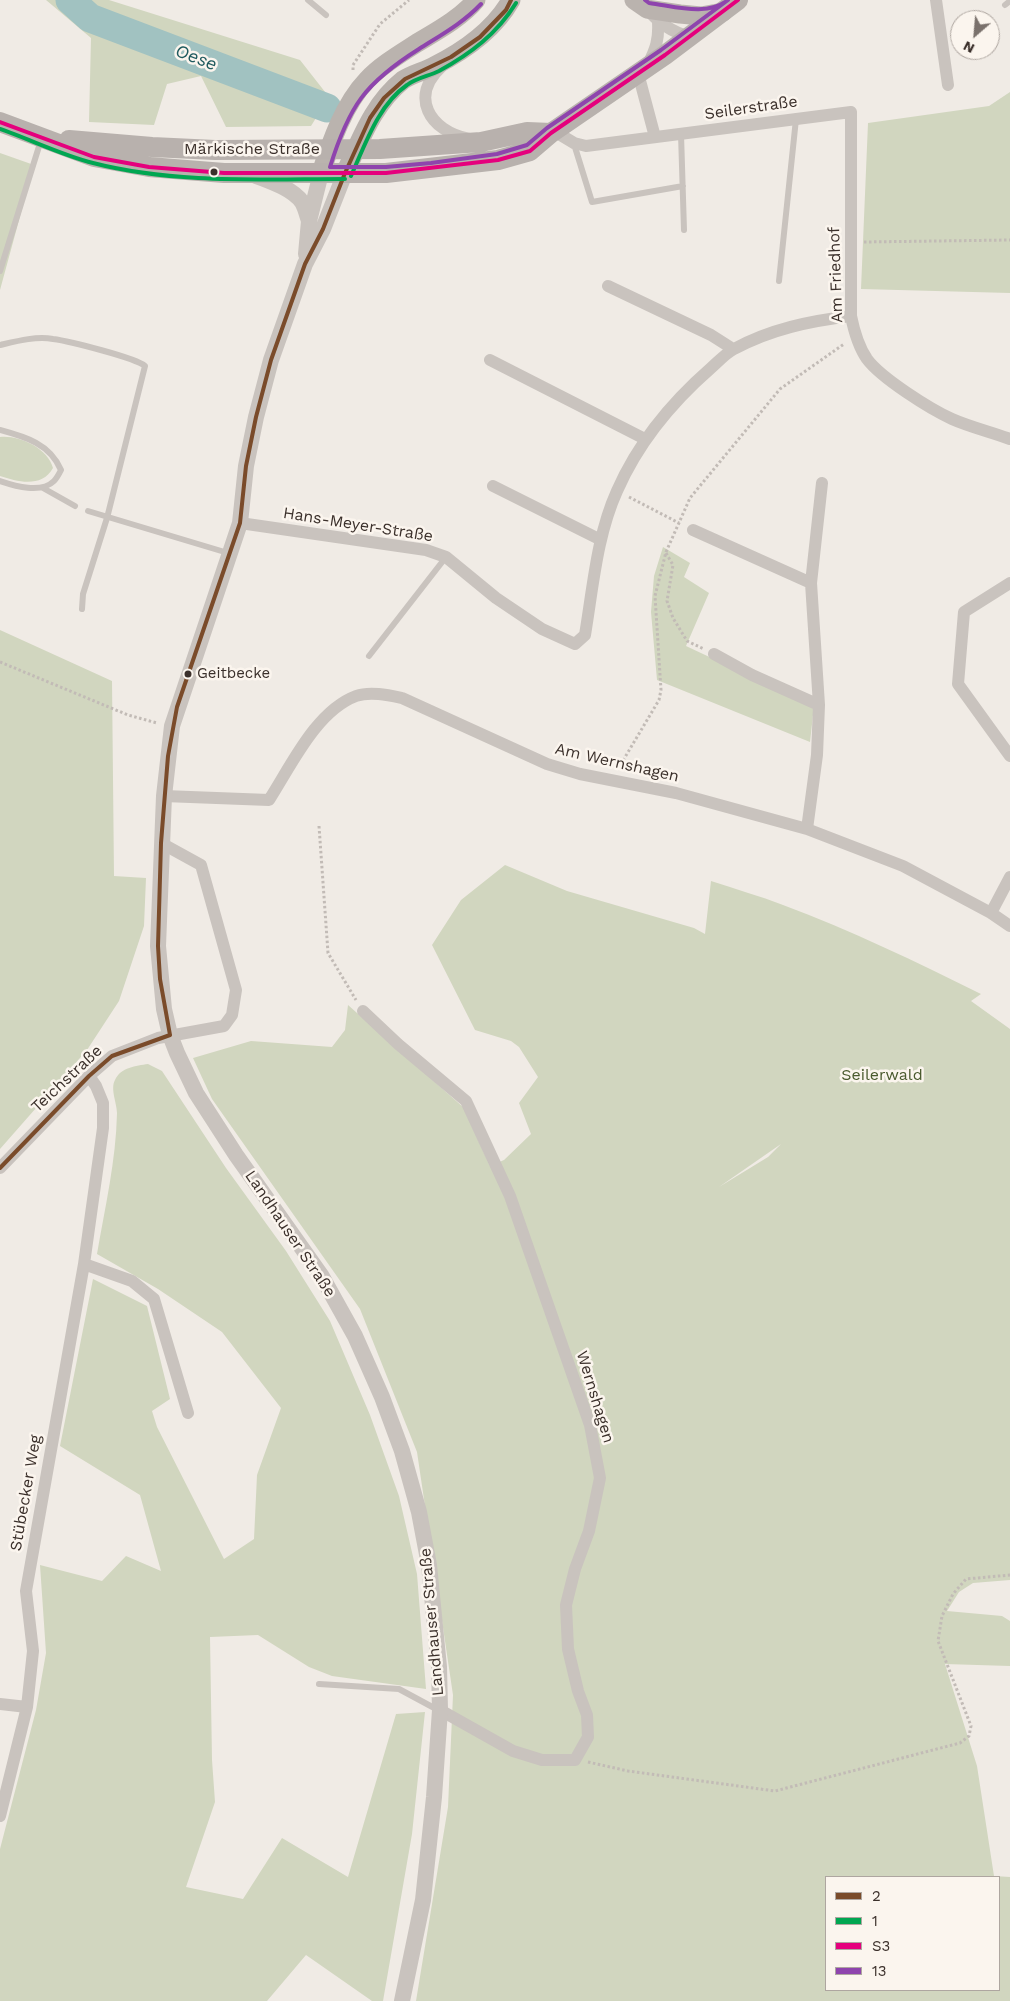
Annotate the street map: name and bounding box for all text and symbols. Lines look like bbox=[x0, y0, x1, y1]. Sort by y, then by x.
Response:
north arrow bbox=[950, 10, 1000, 60]
text: N bbox=[960, 38, 977, 57]
water label: Oese bbox=[172, 40, 220, 76]
street label: Seilerstraße bbox=[703, 92, 799, 124]
street label: Märkische Straße bbox=[184, 139, 320, 159]
unlabelled marker bbox=[209, 167, 219, 177]
street label: Am Friedhof bbox=[825, 227, 847, 323]
street label: Hans-Meyer-Straße bbox=[282, 504, 434, 546]
place label: Geitbecke bbox=[197, 665, 270, 683]
marker: Geitbecke bbox=[183, 669, 193, 679]
street label: Am Wernshagen bbox=[553, 739, 681, 787]
street label: Teichstraße bbox=[28, 1041, 106, 1117]
park label: Seilerwald bbox=[841, 1065, 923, 1085]
street label: Landhauser Straße bbox=[241, 1167, 339, 1301]
street label: Wernshagen bbox=[572, 1349, 618, 1445]
street label: Stübecker Weg bbox=[6, 1433, 46, 1553]
street label: Landhauser Straße bbox=[416, 1547, 448, 1697]
legend bbox=[825, 1876, 1000, 1991]
text: 2 bbox=[872, 1887, 881, 1905]
text: 1 bbox=[872, 1912, 878, 1930]
text: S3 bbox=[872, 1937, 890, 1955]
text: 13 bbox=[872, 1962, 887, 1980]

